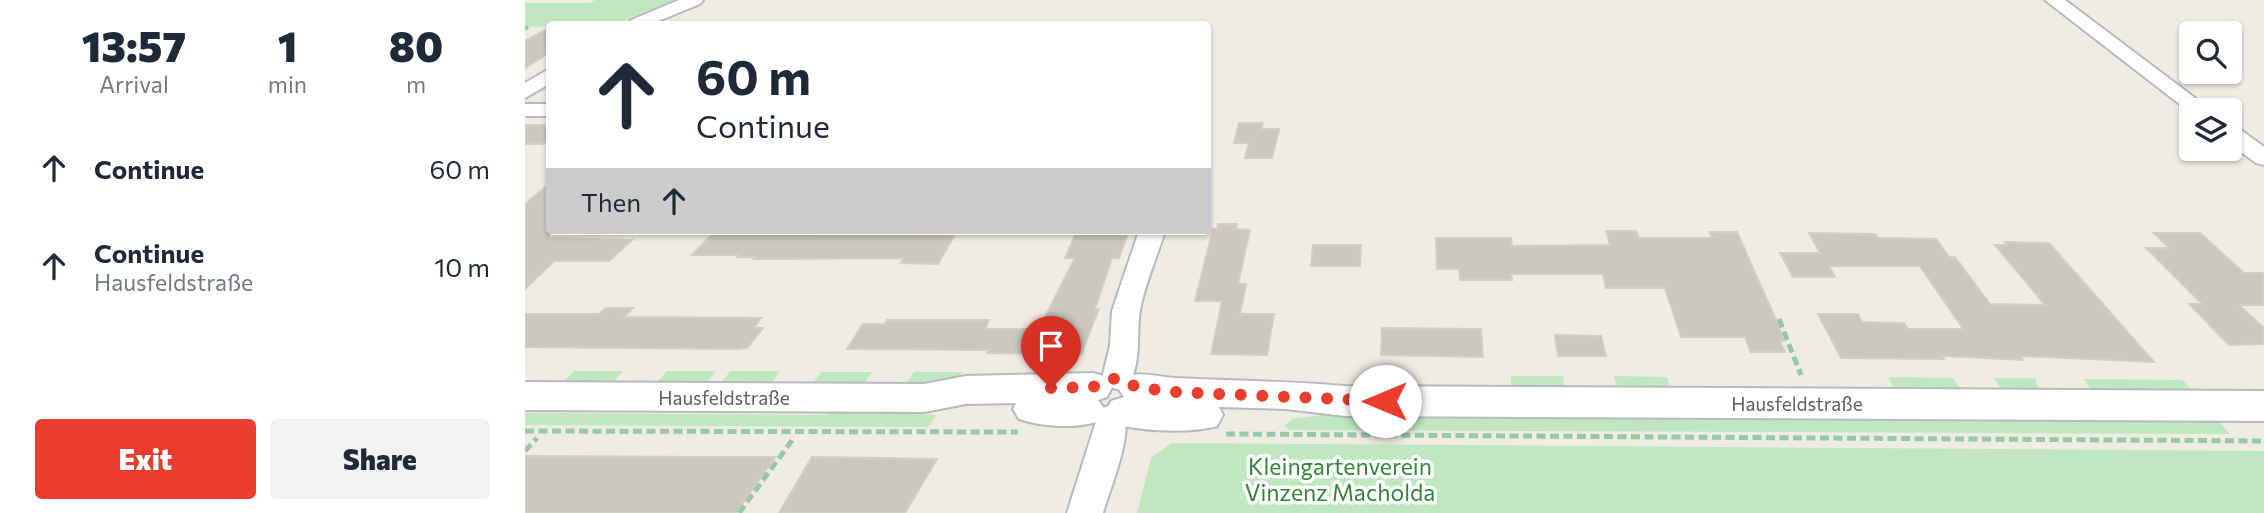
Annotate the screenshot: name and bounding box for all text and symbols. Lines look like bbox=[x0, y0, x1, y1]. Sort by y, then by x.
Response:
text: 13:57 bbox=[82, 19, 186, 71]
text: 1 bbox=[278, 19, 297, 71]
text: 80 bbox=[389, 19, 443, 71]
map controls bbox=[2179, 21, 2242, 161]
button: search bbox=[2179, 21, 2242, 84]
text: 60 m bbox=[696, 45, 811, 105]
icon: ahead bbox=[581, 49, 672, 140]
text: Arrival bbox=[99, 70, 169, 98]
text: min bbox=[268, 70, 307, 98]
text: m bbox=[406, 70, 426, 98]
button: layers bbox=[2179, 98, 2242, 161]
text: Continue bbox=[696, 105, 830, 145]
icon: ahead bbox=[35, 149, 73, 187]
text: Continue bbox=[94, 153, 204, 184]
text: 60 m bbox=[430, 153, 490, 184]
icon: ahead bbox=[655, 182, 693, 220]
text: Then bbox=[581, 186, 641, 217]
text: Continue bbox=[94, 237, 204, 268]
icon: ahead bbox=[35, 247, 73, 285]
text: 10 m bbox=[434, 251, 490, 282]
text: Hausfeldstraße bbox=[94, 268, 253, 296]
pin bbox=[1021, 316, 1081, 388]
icon: arrive bbox=[1032, 327, 1070, 365]
position arrow bbox=[1348, 364, 1422, 438]
street label: Hausfeldstraße bbox=[658, 386, 790, 409]
street label: Hausfeldstraße bbox=[1731, 392, 1863, 415]
button: Exit bbox=[35, 419, 256, 499]
button: Share bbox=[270, 419, 490, 499]
park label: Kleingartenverein Vinzenz Macholda bbox=[1245, 452, 1435, 506]

